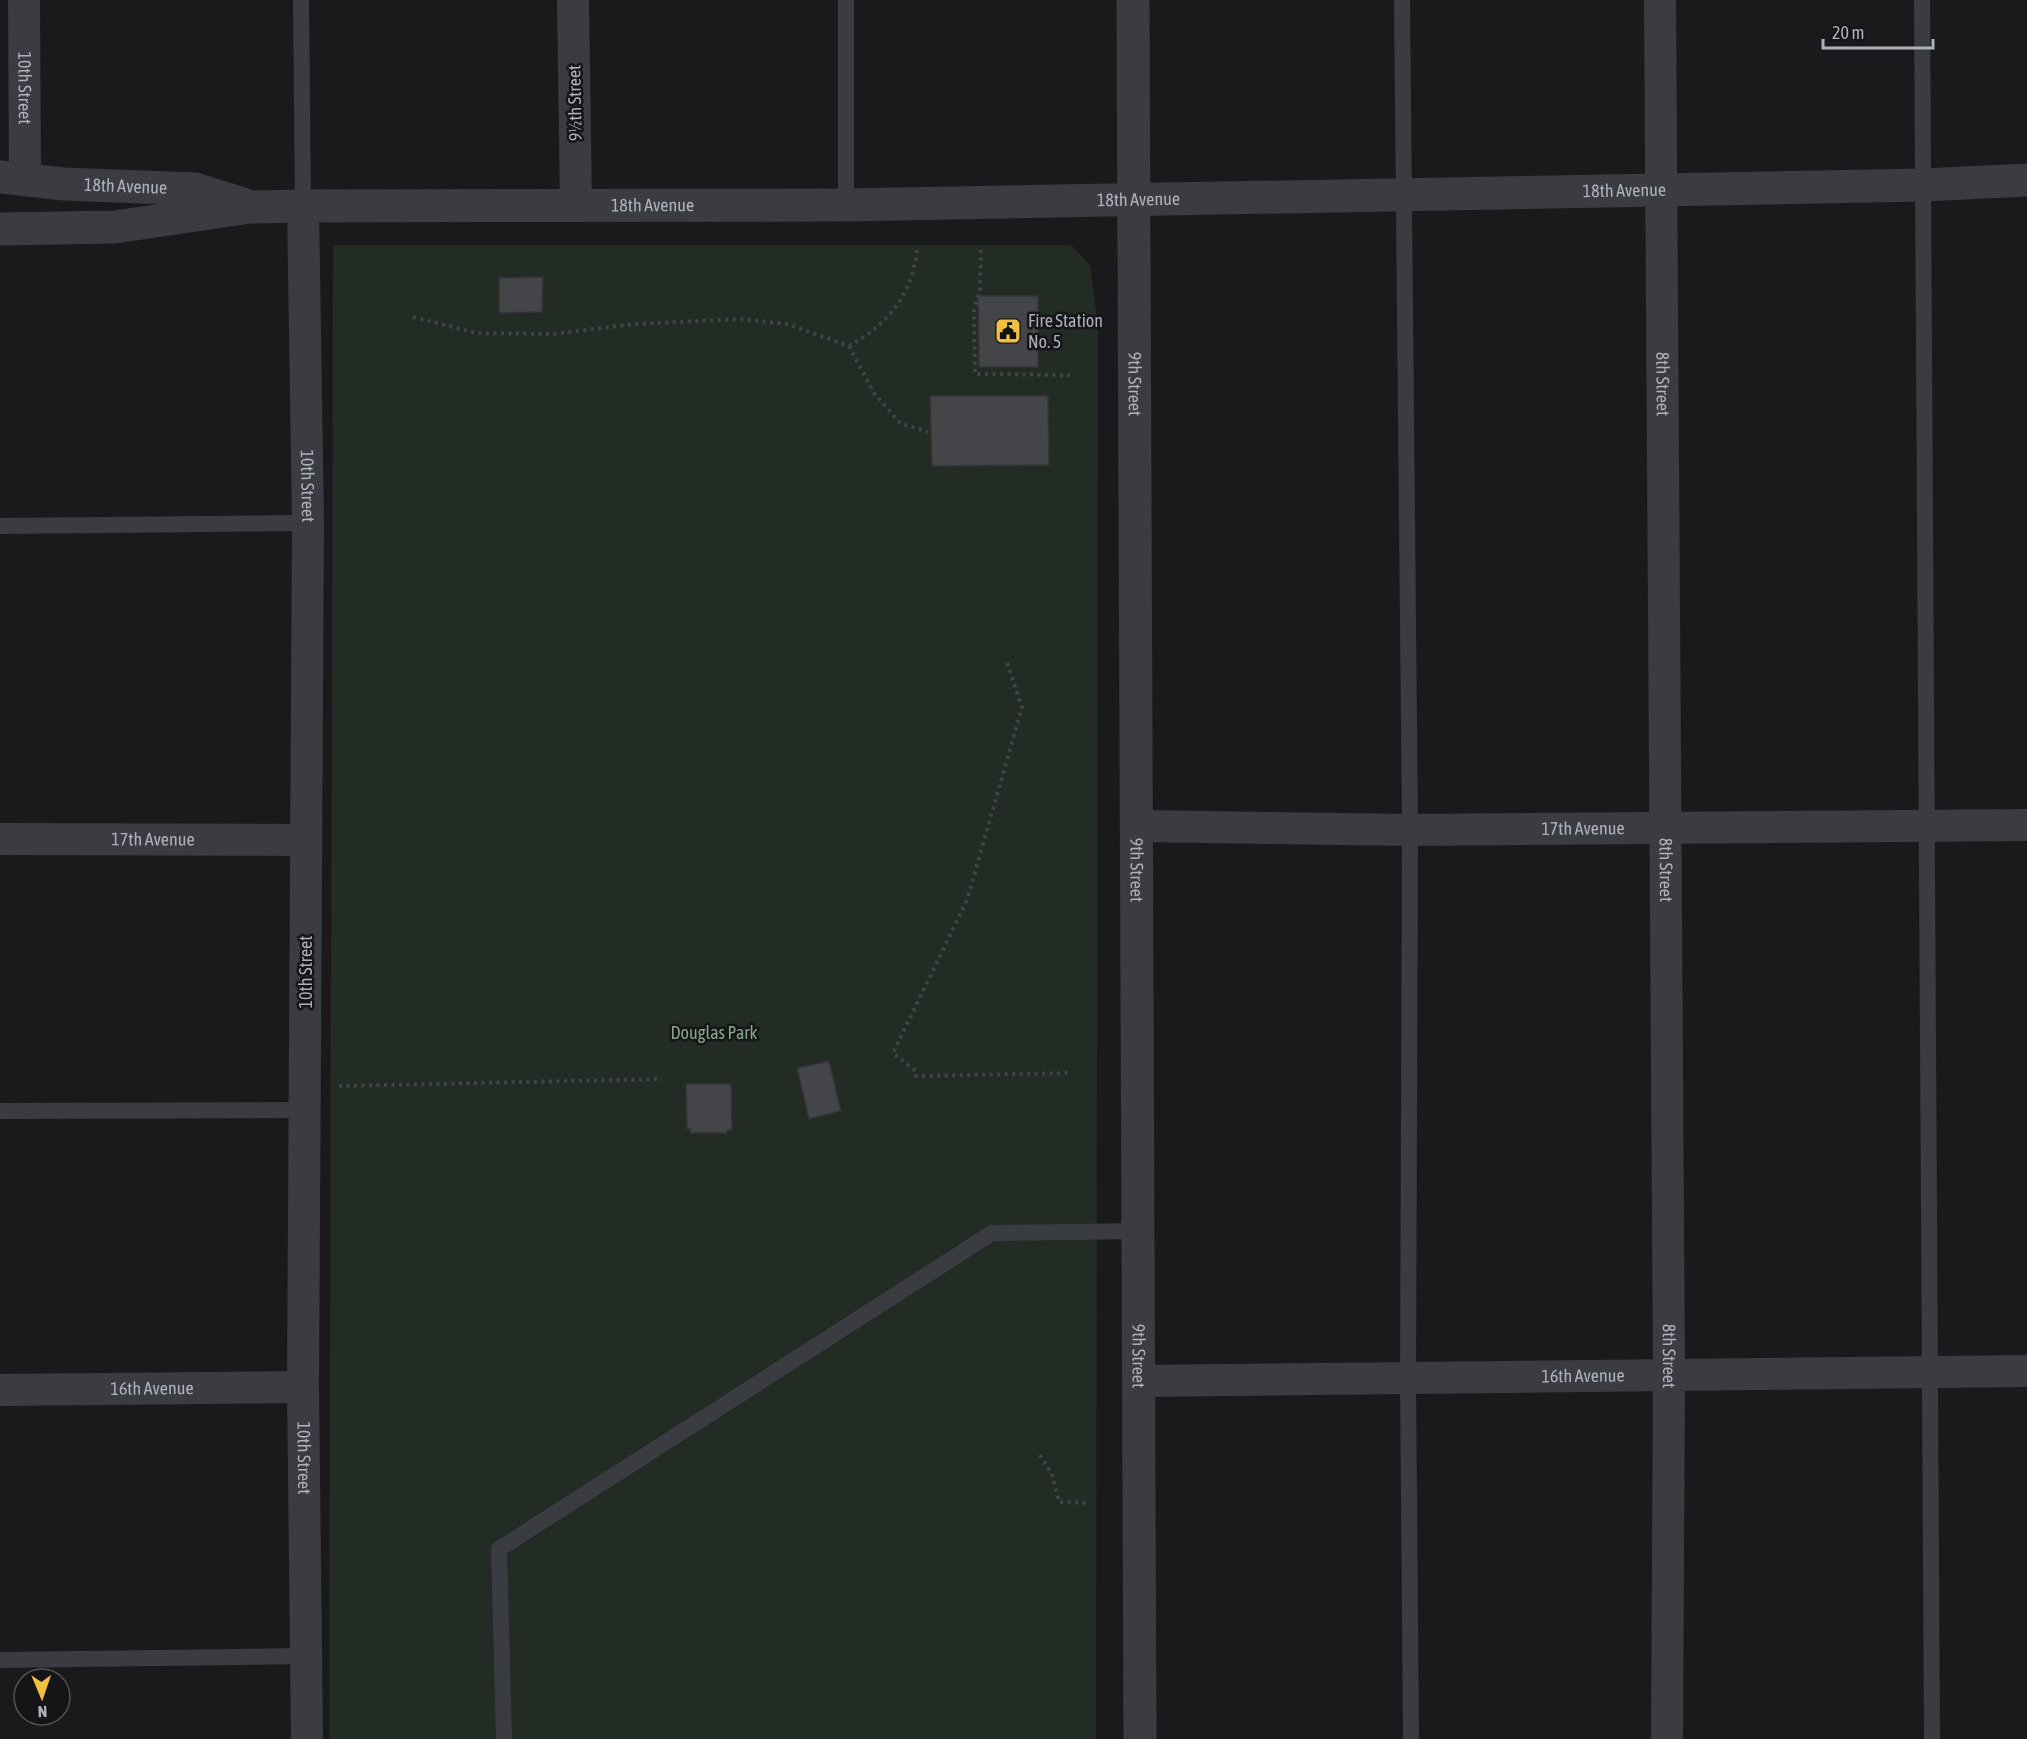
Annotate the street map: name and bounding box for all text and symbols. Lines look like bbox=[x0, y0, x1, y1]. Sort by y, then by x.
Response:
scale bar bbox=[1823, 12, 1932, 50]
text: 20 m bbox=[1832, 22, 1864, 43]
street label: 10th Street bbox=[14, 52, 36, 124]
street label: 9½th Street bbox=[563, 65, 586, 141]
street label: 18th Avenue bbox=[84, 174, 168, 198]
street label: 18th Avenue bbox=[1583, 179, 1666, 201]
street label: 18th Avenue bbox=[1097, 188, 1180, 210]
street label: 18th Avenue bbox=[611, 194, 694, 215]
place label: Fire Station No. 5 bbox=[1028, 310, 1103, 352]
public building icon: Fire Station No. 5 bbox=[993, 316, 1023, 346]
street label: 9th Street bbox=[1124, 352, 1146, 416]
street label: 8th Street bbox=[1652, 352, 1674, 416]
street label: 10th Street bbox=[297, 449, 319, 523]
street label: 17th Avenue bbox=[1541, 817, 1625, 839]
street label: 17th Avenue bbox=[111, 828, 195, 850]
street label: 9th Street bbox=[1126, 838, 1148, 902]
street label: 8th Street bbox=[1655, 838, 1677, 902]
street label: 10th Street bbox=[295, 936, 316, 1008]
park label: Douglas Park bbox=[671, 1022, 758, 1043]
street label: 9th Street bbox=[1128, 1324, 1150, 1388]
street label: 8th Street bbox=[1659, 1324, 1680, 1388]
street label: 16th Avenue bbox=[1541, 1365, 1625, 1386]
street label: 16th Avenue bbox=[110, 1377, 194, 1399]
street label: 10th Street bbox=[293, 1421, 315, 1494]
north arrow bbox=[12, 1667, 72, 1727]
text: N bbox=[37, 1703, 48, 1721]

